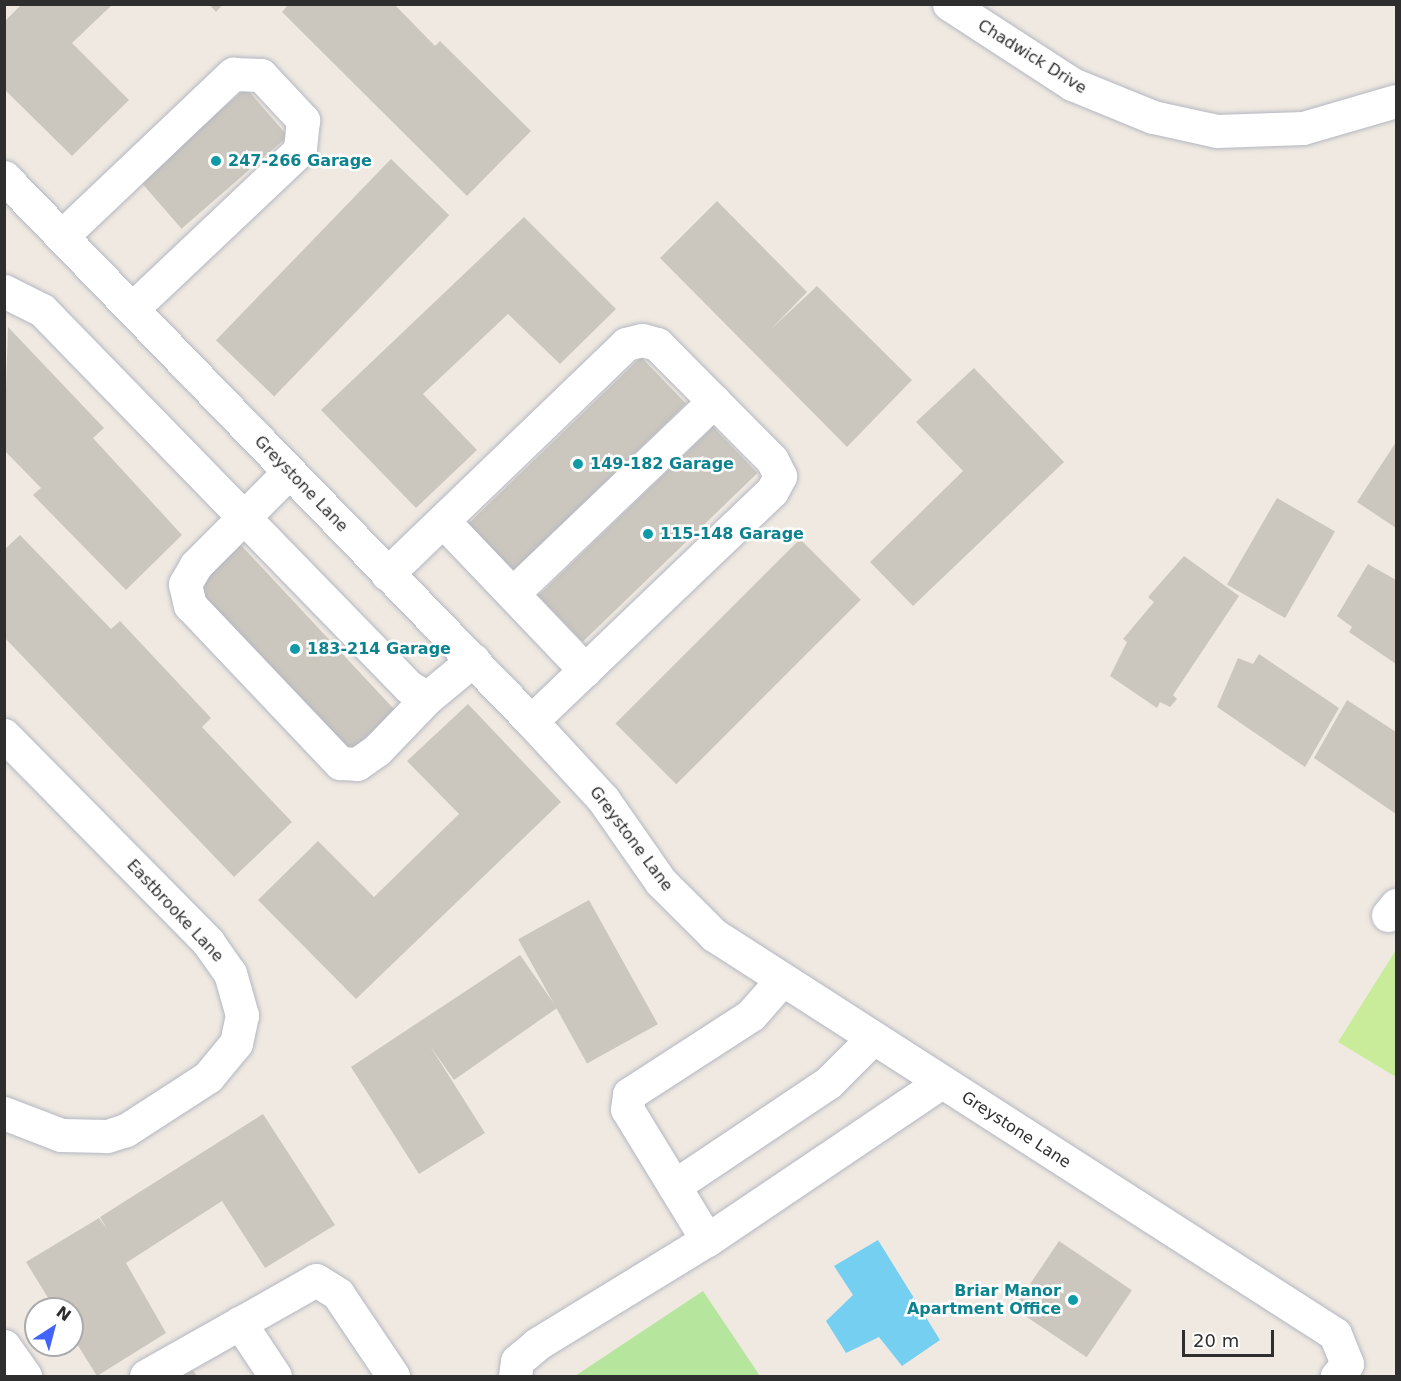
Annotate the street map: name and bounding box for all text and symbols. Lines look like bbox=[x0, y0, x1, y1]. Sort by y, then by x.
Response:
street label: Chadwick Drive bbox=[974, 16, 1090, 98]
place label: 247-266 Garage bbox=[228, 151, 372, 171]
marker: 247-266 Garage bbox=[209, 154, 223, 168]
street label: Greystone Lane bbox=[250, 432, 352, 536]
place label: 149-182 Garage bbox=[590, 454, 734, 474]
marker: 149-182 Garage bbox=[571, 457, 585, 471]
place label: 115-148 Garage bbox=[660, 524, 804, 544]
marker: 115-148 Garage bbox=[641, 527, 655, 541]
place label: 183-214 Garage bbox=[307, 639, 451, 659]
marker: 183-214 Garage bbox=[288, 642, 302, 656]
street label: Greystone Lane bbox=[585, 783, 677, 895]
street label: Eastbrooke Lane bbox=[123, 856, 227, 966]
street label: Greystone Lane bbox=[958, 1088, 1074, 1172]
place label: Briar Manor Apartment Office bbox=[907, 1281, 1061, 1319]
marker: Briar Manor Apartment Office bbox=[1066, 1293, 1080, 1307]
north arrow bbox=[24, 1297, 84, 1357]
text: N bbox=[53, 1302, 75, 1325]
scale bar bbox=[1185, 1318, 1276, 1356]
text: 20 m bbox=[1193, 1330, 1239, 1351]

